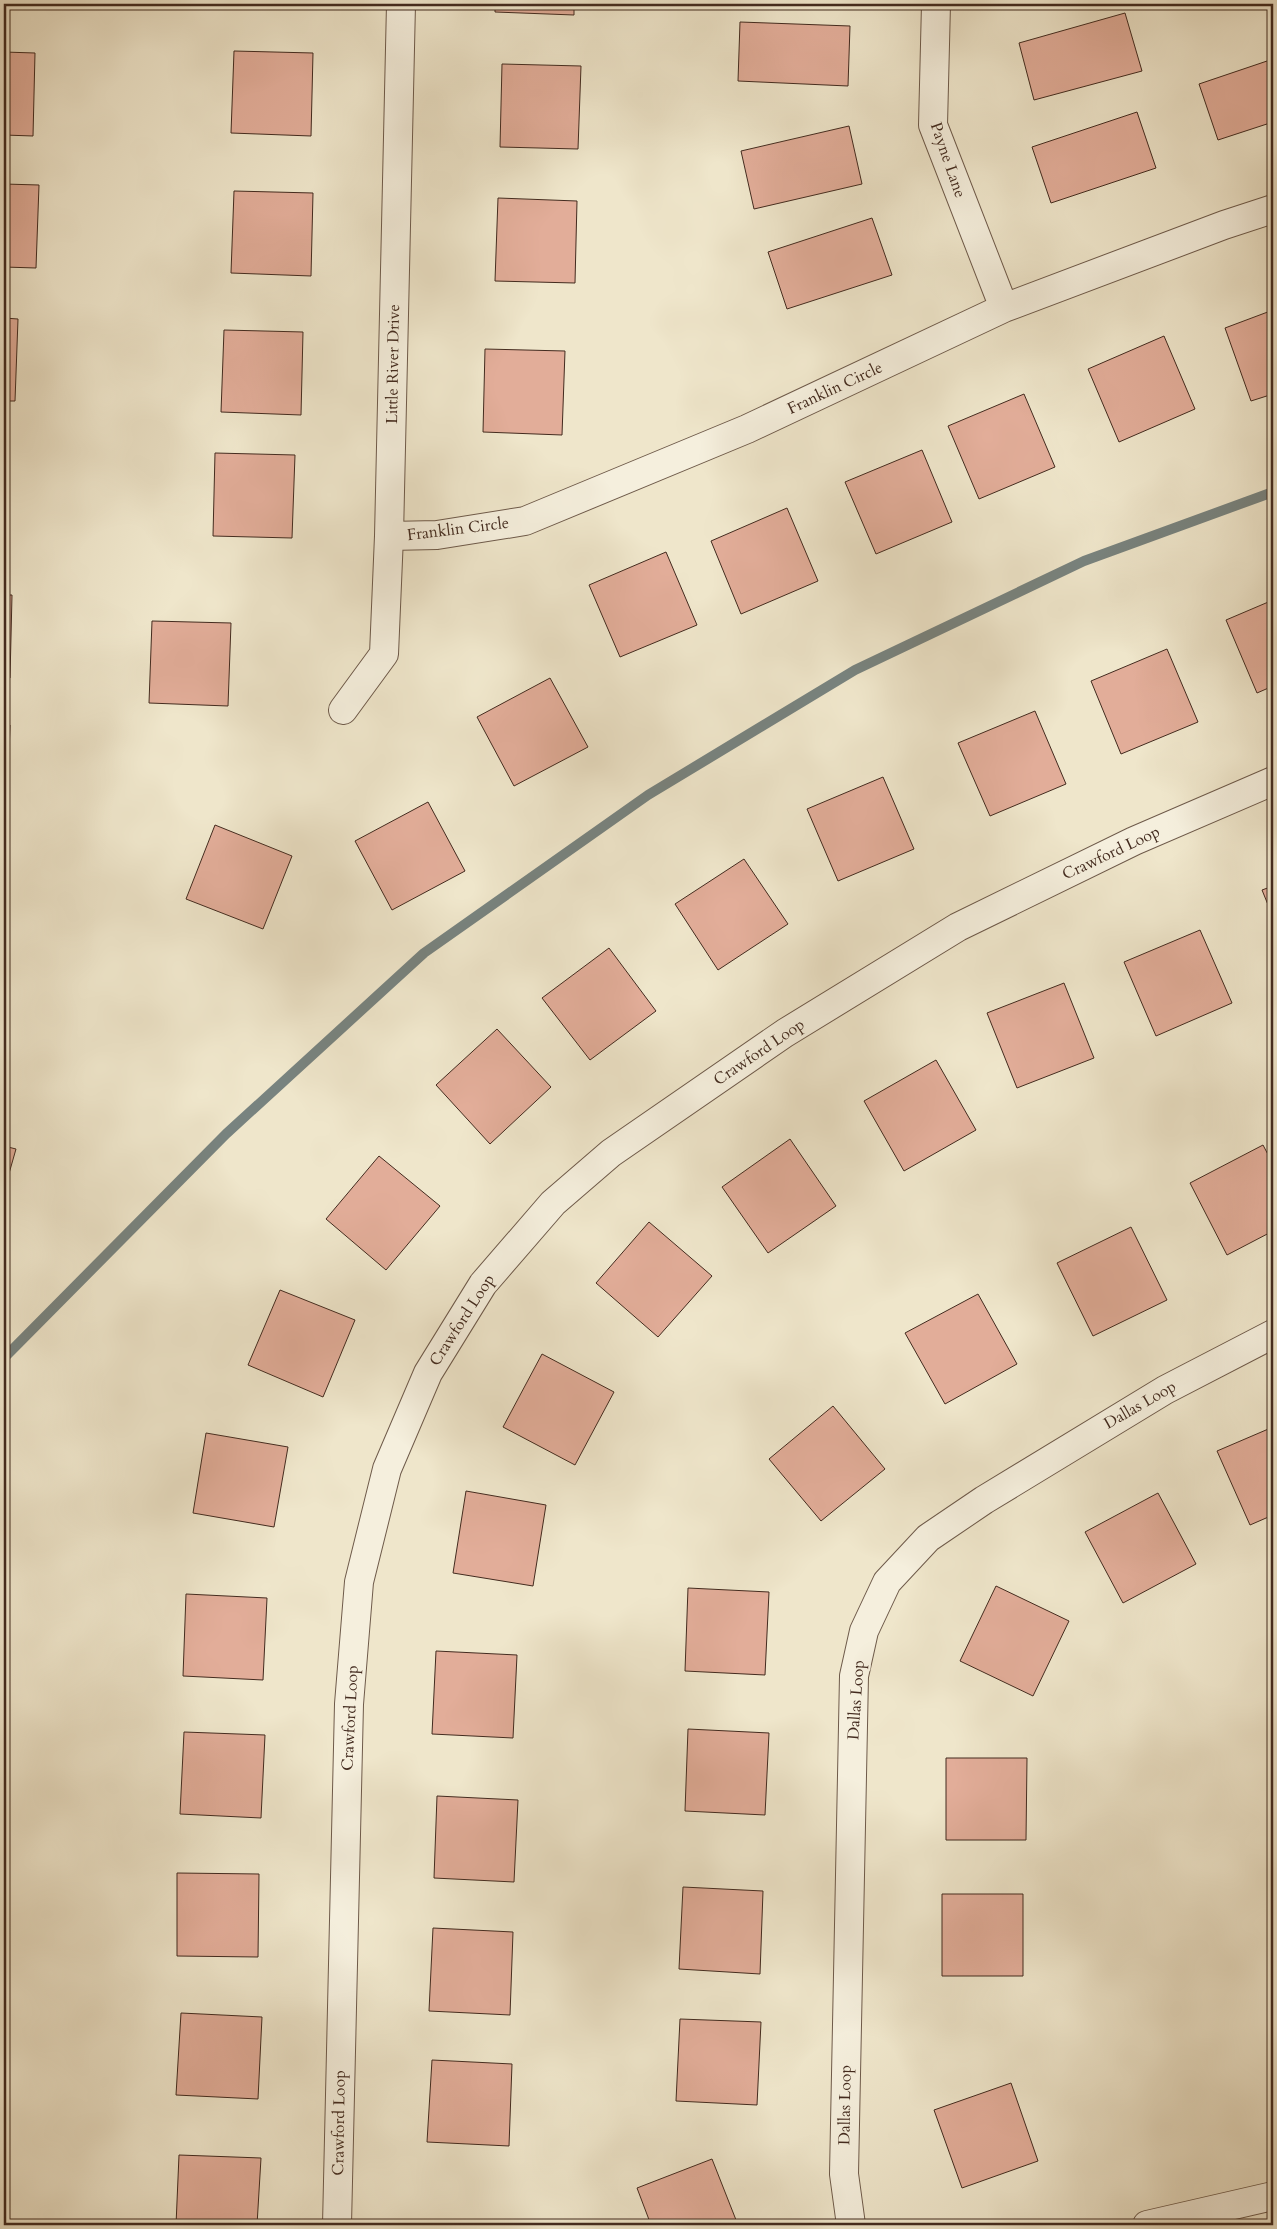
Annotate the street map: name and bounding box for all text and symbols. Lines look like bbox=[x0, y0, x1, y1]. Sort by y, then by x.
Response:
street label: Payne Lane bbox=[925, 119, 971, 201]
street label: Little River Drive bbox=[381, 304, 405, 424]
street label: Franklin Circle bbox=[784, 356, 886, 420]
street label: Franklin Circle bbox=[406, 512, 510, 546]
street label: Crawford Loop bbox=[1059, 821, 1163, 885]
street label: Crawford Loop bbox=[709, 1013, 809, 1091]
street label: Crawford Loop bbox=[424, 1270, 500, 1370]
street label: Dallas Loop bbox=[1100, 1375, 1180, 1435]
street label: Dallas Loop bbox=[842, 1659, 870, 1741]
street label: Crawford Loop bbox=[336, 1665, 364, 1771]
street label: Dallas Loop bbox=[833, 2065, 857, 2145]
street label: Crawford Loop bbox=[327, 2070, 351, 2176]

